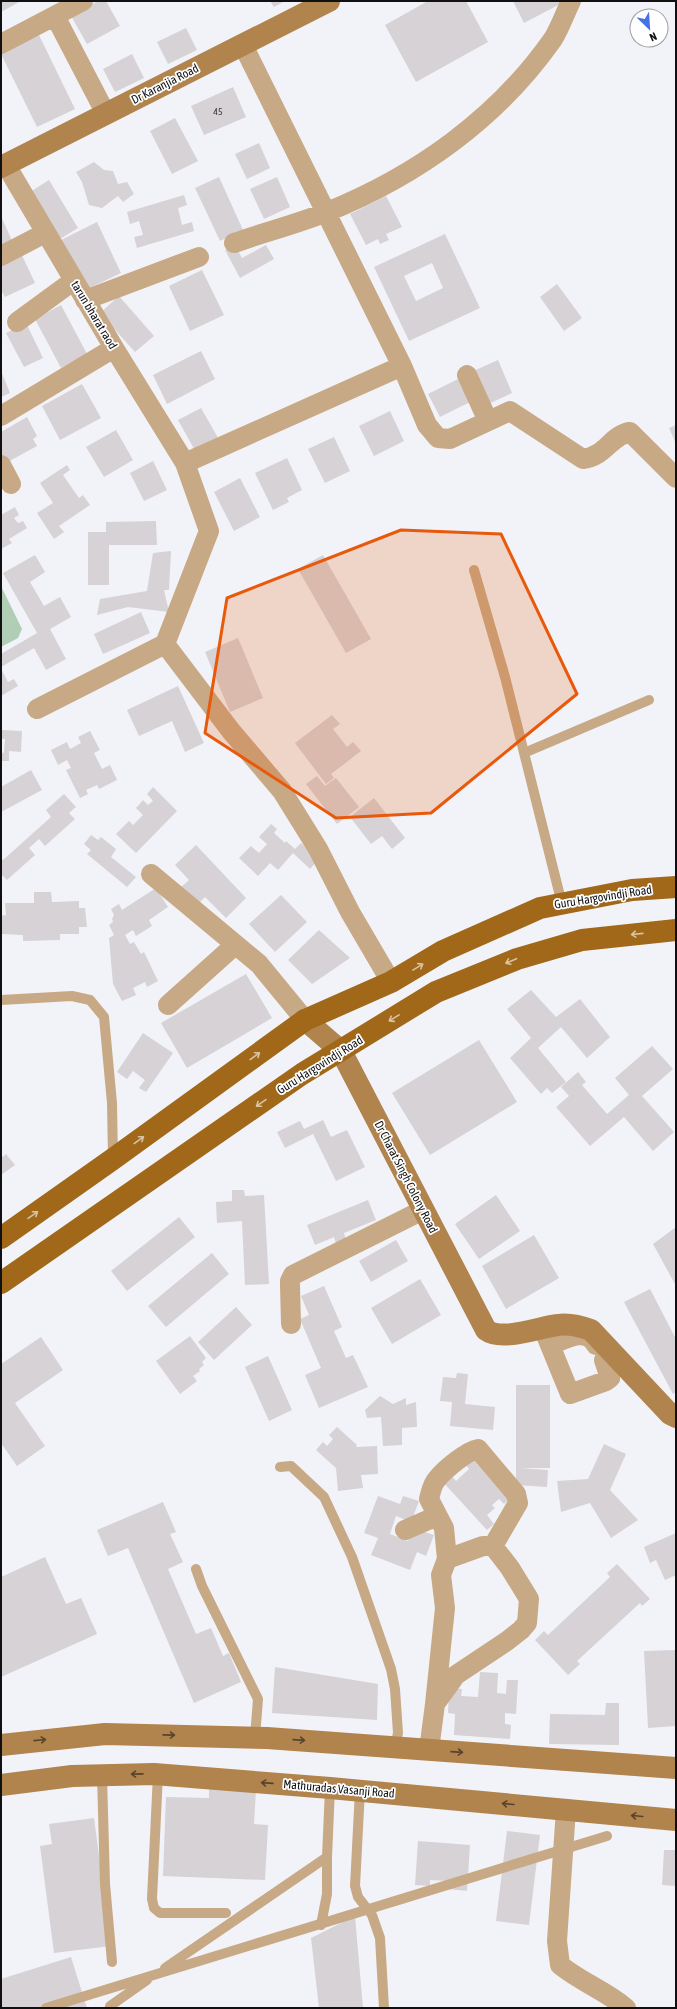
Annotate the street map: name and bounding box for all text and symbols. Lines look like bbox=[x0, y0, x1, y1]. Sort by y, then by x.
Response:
north arrow bbox=[629, 8, 669, 48]
text: N bbox=[648, 30, 659, 44]
street label: Dr Karanjia Road bbox=[129, 61, 201, 107]
house number: 45 bbox=[213, 106, 223, 117]
street label: tarun bharat raod bbox=[68, 278, 120, 352]
street label: Guru Hargovindji Road bbox=[553, 882, 653, 912]
one-way arrow bbox=[631, 930, 644, 937]
one-way arrow bbox=[505, 958, 517, 966]
one-way arrow bbox=[412, 962, 424, 970]
one-way arrow bbox=[389, 1014, 400, 1022]
street label: Guru Hargovindji Road bbox=[274, 1033, 366, 1097]
one-way arrow bbox=[250, 1051, 261, 1060]
one-way arrow bbox=[256, 1099, 267, 1107]
street label: Dr Charat Singh Colony Road bbox=[372, 1119, 440, 1235]
one-way arrow bbox=[133, 1136, 144, 1144]
one-way arrow bbox=[27, 1211, 38, 1219]
one-way arrow bbox=[162, 1732, 175, 1739]
one-way arrow bbox=[33, 1737, 46, 1744]
one-way arrow bbox=[292, 1737, 305, 1744]
one-way arrow bbox=[450, 1749, 463, 1756]
one-way arrow bbox=[131, 1770, 144, 1778]
street label: Mathuradas Vasanji Road bbox=[283, 1777, 395, 1801]
one-way arrow bbox=[261, 1779, 274, 1786]
one-way arrow bbox=[502, 1800, 515, 1807]
one-way arrow bbox=[631, 1812, 644, 1820]

